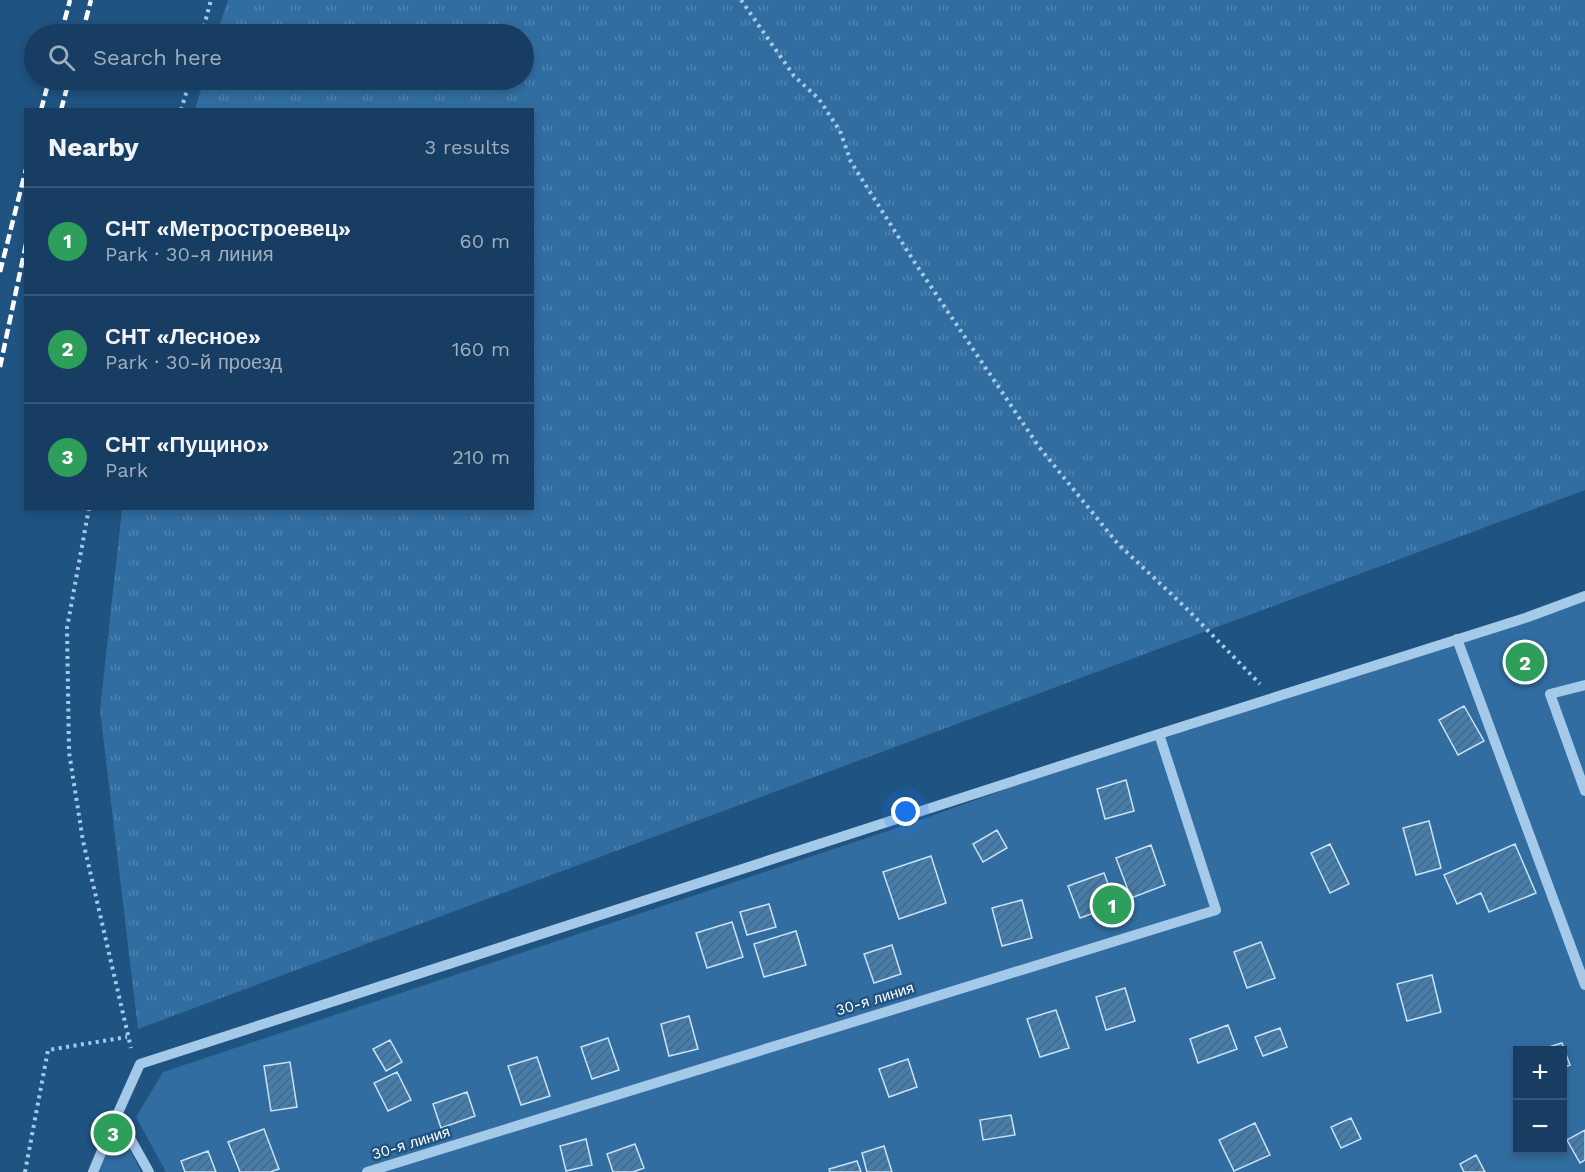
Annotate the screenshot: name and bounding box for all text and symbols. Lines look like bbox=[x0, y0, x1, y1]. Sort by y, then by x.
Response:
search box bbox=[24, 24, 534, 90]
icon: search bbox=[45, 41, 78, 74]
text: Search here bbox=[93, 45, 222, 70]
text: Nearby bbox=[48, 132, 139, 162]
text: 3 results bbox=[425, 135, 510, 159]
text: СНТ «Метростроевец» bbox=[105, 216, 351, 241]
text: 1 bbox=[63, 229, 72, 253]
text: 60 m bbox=[460, 229, 510, 253]
text: Park · 30-я линия bbox=[105, 242, 274, 266]
text: СНТ «Лесное» bbox=[105, 324, 261, 349]
text: 2 bbox=[62, 337, 73, 361]
text: 160 m bbox=[452, 337, 510, 361]
text: Park · 30-й проезд bbox=[105, 350, 282, 374]
text: СНТ «Пущино» bbox=[105, 432, 269, 457]
text: 3 bbox=[62, 445, 73, 469]
text: 210 m bbox=[452, 445, 510, 469]
text: Park bbox=[105, 458, 148, 482]
pin: 2 bbox=[1506, 640, 1544, 684]
your location bbox=[891, 797, 920, 826]
pin: 1 bbox=[1092, 882, 1132, 928]
street label: 30-я линия bbox=[834, 979, 916, 1019]
map controls bbox=[1513, 1046, 1567, 1154]
button: + bbox=[1513, 1046, 1567, 1100]
button: − bbox=[1513, 1100, 1567, 1154]
pin: 3 bbox=[94, 1110, 132, 1156]
street label: 30-я линия bbox=[370, 1123, 452, 1163]

